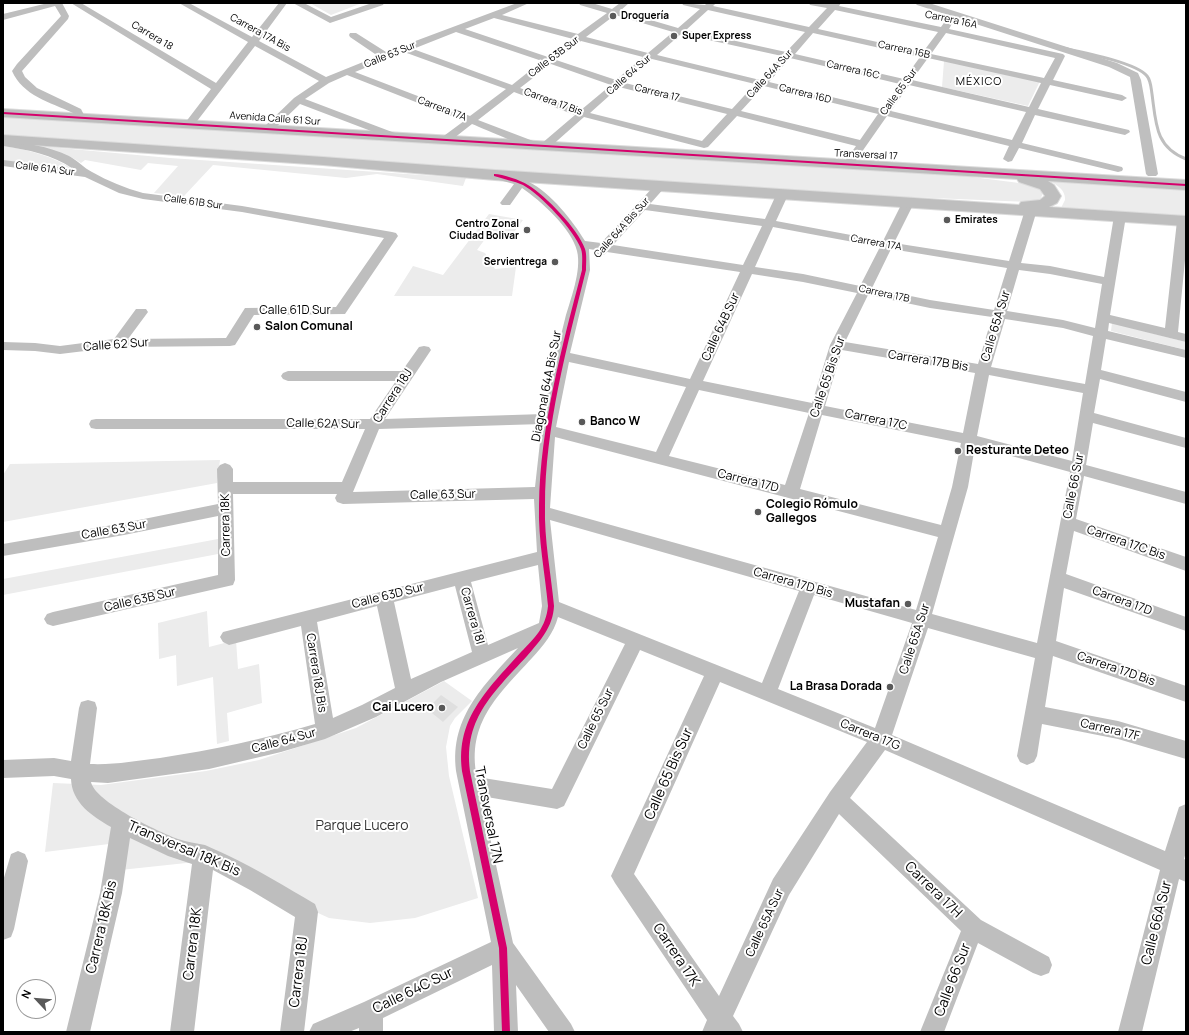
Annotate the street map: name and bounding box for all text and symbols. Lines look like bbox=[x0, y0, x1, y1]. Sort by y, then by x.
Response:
street label: Carrera 16A bbox=[924, 9, 978, 31]
place label: Droguería bbox=[621, 10, 669, 22]
street label: Carrera 17A Bis bbox=[228, 11, 292, 55]
marker: Droguería bbox=[608, 11, 618, 21]
street label: Carrera 18 bbox=[129, 19, 175, 53]
place label: Super Express bbox=[682, 30, 751, 42]
marker: Super Express bbox=[669, 31, 679, 41]
street label: Calle 63B Sur bbox=[526, 34, 582, 80]
street label: Calle 63 Sur bbox=[362, 39, 418, 71]
street label: Carrera 16B bbox=[877, 39, 931, 61]
street label: Calle 64A Sur bbox=[745, 47, 795, 101]
street label: Calle 64 Sur bbox=[604, 52, 654, 98]
street label: Carrera 16C bbox=[825, 58, 881, 82]
street label: Calle 65 Sur bbox=[878, 66, 920, 118]
district label: MÉXICO bbox=[956, 75, 1002, 89]
street label: Carrera 17 bbox=[633, 82, 681, 104]
street label: Carrera 16D bbox=[778, 82, 832, 106]
street label: Carrera 17 Bis bbox=[522, 86, 584, 118]
street label: Carrera 17A bbox=[416, 94, 468, 124]
street label: Avenida Calle 61 Sur bbox=[229, 110, 321, 128]
street label: Transversal 17 bbox=[834, 147, 898, 163]
street label: Calle 61A Sur bbox=[15, 159, 75, 179]
street label: Calle 61B Sur bbox=[163, 192, 223, 212]
street label: Calle 64A Bis Sur bbox=[592, 195, 652, 261]
place label: Emirates bbox=[955, 214, 998, 226]
marker: Emirates bbox=[942, 215, 952, 225]
place label: Centro Zonal Ciudad Bolivar bbox=[449, 218, 519, 242]
marker: Centro Zonal Ciudad Bolivar bbox=[522, 225, 532, 235]
street label: Carrera 17A bbox=[850, 233, 902, 253]
place label: Servientrega bbox=[484, 256, 547, 268]
marker: Servientrega bbox=[550, 257, 560, 267]
street label: Carrera 17B bbox=[857, 283, 911, 305]
street label: Calle 65A Sur bbox=[978, 289, 1014, 363]
street label: Calle 64B Sur bbox=[699, 291, 743, 363]
street label: Calle 61D Sur bbox=[259, 304, 331, 318]
place label: Salon Comunal bbox=[265, 320, 353, 334]
marker: Salon Comunal bbox=[252, 322, 262, 332]
street label: Diagonal 64A Bis Sur bbox=[529, 329, 565, 443]
street label: Calle 65 Bis Sur bbox=[807, 335, 849, 419]
street label: Calle 62 Sur bbox=[83, 336, 149, 354]
street label: Carrera 17B Bis bbox=[887, 348, 969, 374]
street label: Carrera 18J bbox=[370, 366, 416, 426]
street label: Carrera 17C bbox=[844, 406, 908, 434]
place label: Banco W bbox=[590, 415, 640, 429]
street label: Calle 62A Sur bbox=[286, 416, 360, 432]
marker: Banco W bbox=[577, 417, 587, 427]
place label: Resturante Deteo bbox=[966, 444, 1069, 458]
marker: Resturante Deteo bbox=[953, 446, 963, 456]
street label: Calle 66 Sur bbox=[1061, 452, 1087, 520]
street label: Carrera 17D bbox=[716, 466, 780, 496]
street label: Calle 63 Sur bbox=[410, 487, 476, 503]
street label: Carrera 18K bbox=[218, 494, 234, 556]
place label: Colegio Rómulo Gallegos bbox=[766, 498, 858, 526]
marker: Colegio Rómulo Gallegos bbox=[753, 507, 763, 517]
street label: Calle 63 Sur bbox=[80, 517, 148, 543]
street label: Carrera 17C Bis bbox=[1085, 523, 1167, 563]
street label: Carrera 17D Bis bbox=[752, 565, 834, 601]
street label: Calle 63D Sur bbox=[351, 580, 425, 612]
street label: Carrera 17D bbox=[1090, 584, 1154, 618]
street label: Calle 63B Sur bbox=[103, 585, 177, 615]
street label: Carrera 18I bbox=[457, 586, 487, 646]
place label: Mustafan bbox=[845, 597, 900, 611]
marker: Mustafan bbox=[903, 599, 913, 609]
street label: Calle 65A Sur bbox=[897, 602, 933, 676]
street label: Carrera 18J Bis bbox=[303, 632, 329, 714]
street label: Carrera 17D Bis bbox=[1075, 649, 1157, 689]
place label: La Brasa Dorada bbox=[790, 680, 882, 694]
marker: La Brasa Dorada bbox=[885, 682, 895, 692]
street label: Calle 65 Sur bbox=[575, 686, 617, 752]
place label: Cai Lucero bbox=[373, 701, 434, 715]
marker: Cai Lucero bbox=[437, 703, 447, 713]
street label: Carrera 17F bbox=[1079, 716, 1141, 744]
street label: Carrera 17G bbox=[838, 717, 902, 753]
street label: Calle 64 Sur bbox=[250, 725, 318, 757]
street label: Calle 65 Bis Sur bbox=[641, 725, 697, 823]
street label: Transversal 17N bbox=[470, 765, 506, 865]
street label: Transversal 18K Bis bbox=[125, 818, 243, 880]
park label: Parque Lucero bbox=[316, 818, 408, 834]
street label: Carrera 17H bbox=[901, 858, 965, 922]
street label: Carrera 18K Bis bbox=[83, 879, 121, 975]
street label: Calle 66A Sur bbox=[1138, 879, 1176, 967]
street label: Calle 65A Sur bbox=[743, 887, 787, 959]
street label: Carrera 18K bbox=[180, 907, 206, 981]
street label: Carrera 17K bbox=[649, 920, 703, 990]
street label: Carrera 18J bbox=[286, 936, 312, 1008]
street label: Calle 66 Sur bbox=[931, 941, 975, 1019]
street label: Calle 64C Sur bbox=[370, 964, 456, 1018]
north arrow bbox=[16, 979, 56, 1019]
text: N bbox=[17, 987, 34, 1001]

